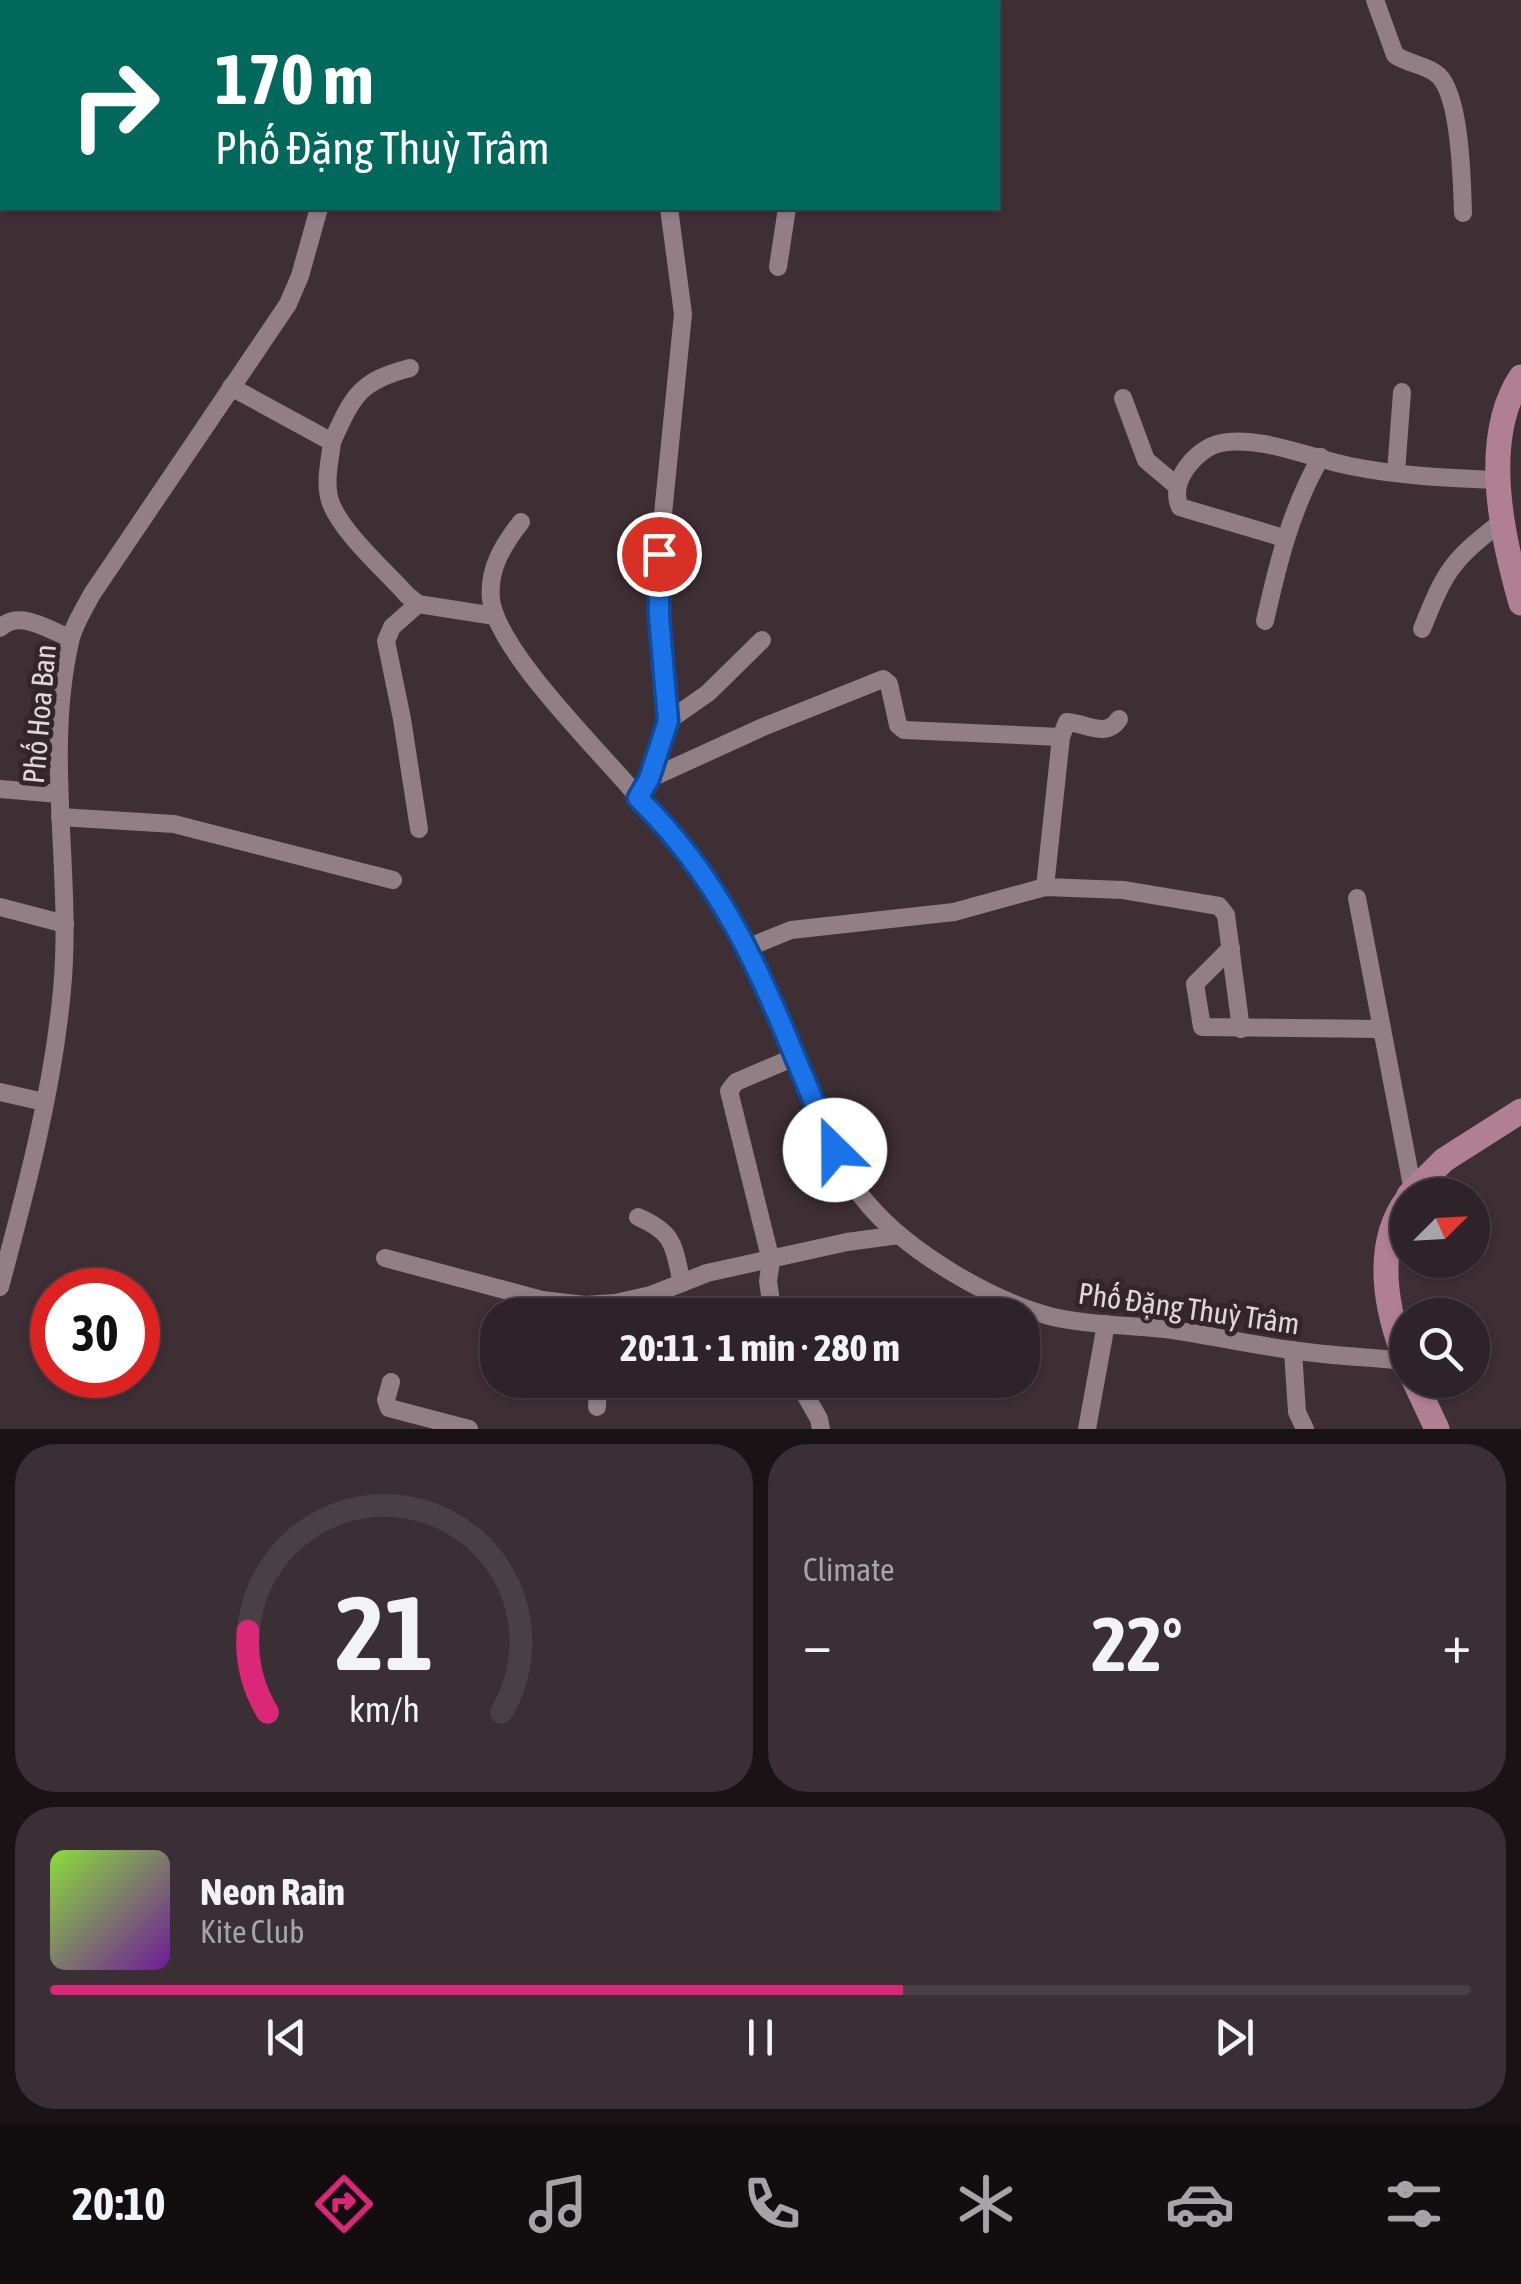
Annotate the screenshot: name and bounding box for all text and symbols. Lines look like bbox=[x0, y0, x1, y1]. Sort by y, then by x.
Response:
text: 170 m bbox=[215, 39, 374, 119]
icon: right bbox=[50, 40, 180, 170]
text: Phố Đặng Thuỳ Trâm bbox=[215, 122, 550, 174]
pin bbox=[617, 512, 702, 597]
icon: arrive bbox=[632, 527, 687, 582]
street label: Phố Hoa Ban bbox=[16, 643, 62, 785]
position arrow bbox=[783, 1098, 887, 1202]
north arrow bbox=[1390, 1178, 1490, 1278]
map controls bbox=[1390, 1178, 1490, 1398]
speed limit sign: 30 bbox=[30, 1268, 160, 1398]
street label: Phố Đặng Thuỳ Trâm bbox=[1076, 1276, 1302, 1340]
button: search bbox=[1390, 1298, 1490, 1398]
text: 20:11 · 1 min · 280 m bbox=[620, 1326, 900, 1369]
text: Climate bbox=[803, 1551, 895, 1588]
text: 21 bbox=[335, 1573, 433, 1692]
text: 22° bbox=[1091, 1601, 1183, 1687]
text: − bbox=[803, 1612, 832, 1675]
text: + bbox=[1442, 1612, 1471, 1675]
text: km/h bbox=[349, 1689, 419, 1730]
text: Neon Rain bbox=[200, 1870, 345, 1913]
text: Kite Club bbox=[200, 1913, 304, 1950]
icon: previous bbox=[259, 2010, 314, 2065]
icon: pause bbox=[733, 2010, 788, 2065]
icon: next bbox=[1207, 2010, 1262, 2065]
icon: directions bbox=[309, 2169, 379, 2239]
icon: music bbox=[523, 2169, 593, 2239]
icon: phone bbox=[737, 2169, 807, 2239]
icon: climate bbox=[951, 2169, 1021, 2239]
icon: car bbox=[1165, 2169, 1235, 2239]
icon: filters bbox=[1379, 2169, 1449, 2239]
text: 20:10 bbox=[72, 2178, 165, 2230]

